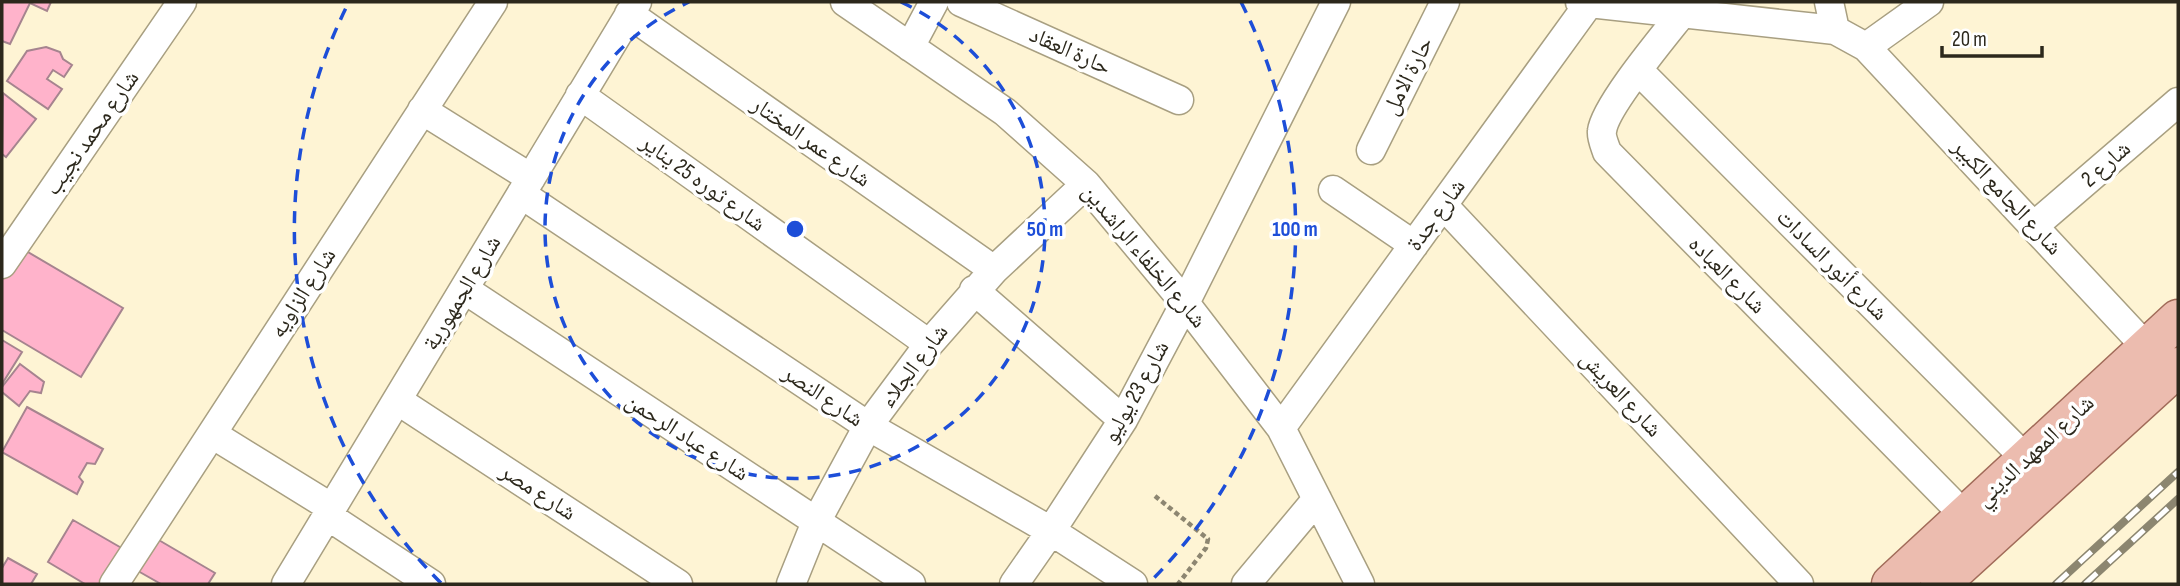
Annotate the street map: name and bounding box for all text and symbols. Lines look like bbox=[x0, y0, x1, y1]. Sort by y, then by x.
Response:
scale bar bbox=[1942, 14, 2042, 58]
street label: حارة العقاد bbox=[1025, 21, 1115, 81]
text: 20 m bbox=[1952, 27, 1987, 52]
street label: حارة الامل bbox=[1376, 32, 1440, 120]
street label: شارع محمد نجيب bbox=[39, 65, 145, 201]
street label: شارع عمر المختار bbox=[745, 90, 876, 194]
street label: شارع ثوره 25 يناير bbox=[634, 128, 771, 238]
street label: شارع الجامع الكبير bbox=[1945, 132, 2068, 261]
street label: شارع 2 bbox=[2075, 135, 2137, 193]
street label: شارع جدة bbox=[1400, 173, 1472, 257]
street label: شارع الخلفاء الراشدين bbox=[1076, 178, 1212, 334]
street label: شارع أنور السادات bbox=[1770, 203, 1894, 327]
centre of rings bbox=[783, 217, 807, 241]
text: 50 m bbox=[1027, 217, 1063, 242]
text: 100 m bbox=[1272, 217, 1318, 242]
street label: شارع الجمهورية bbox=[417, 230, 507, 356]
street label: شارع العباده bbox=[1682, 230, 1772, 320]
street label: شارع الزاويه bbox=[264, 243, 342, 343]
street label: شارع الجلاء bbox=[874, 319, 954, 413]
street label: شارع 23 يوليو bbox=[1096, 336, 1176, 448]
street label: شارع العريش bbox=[1574, 345, 1668, 443]
street label: شارع النصر bbox=[776, 358, 869, 433]
street label: شارع عباد الرحمن bbox=[620, 387, 754, 487]
street label: شارع المعهد الديني bbox=[1970, 389, 2103, 516]
street label: شارع مصر bbox=[494, 457, 581, 527]

